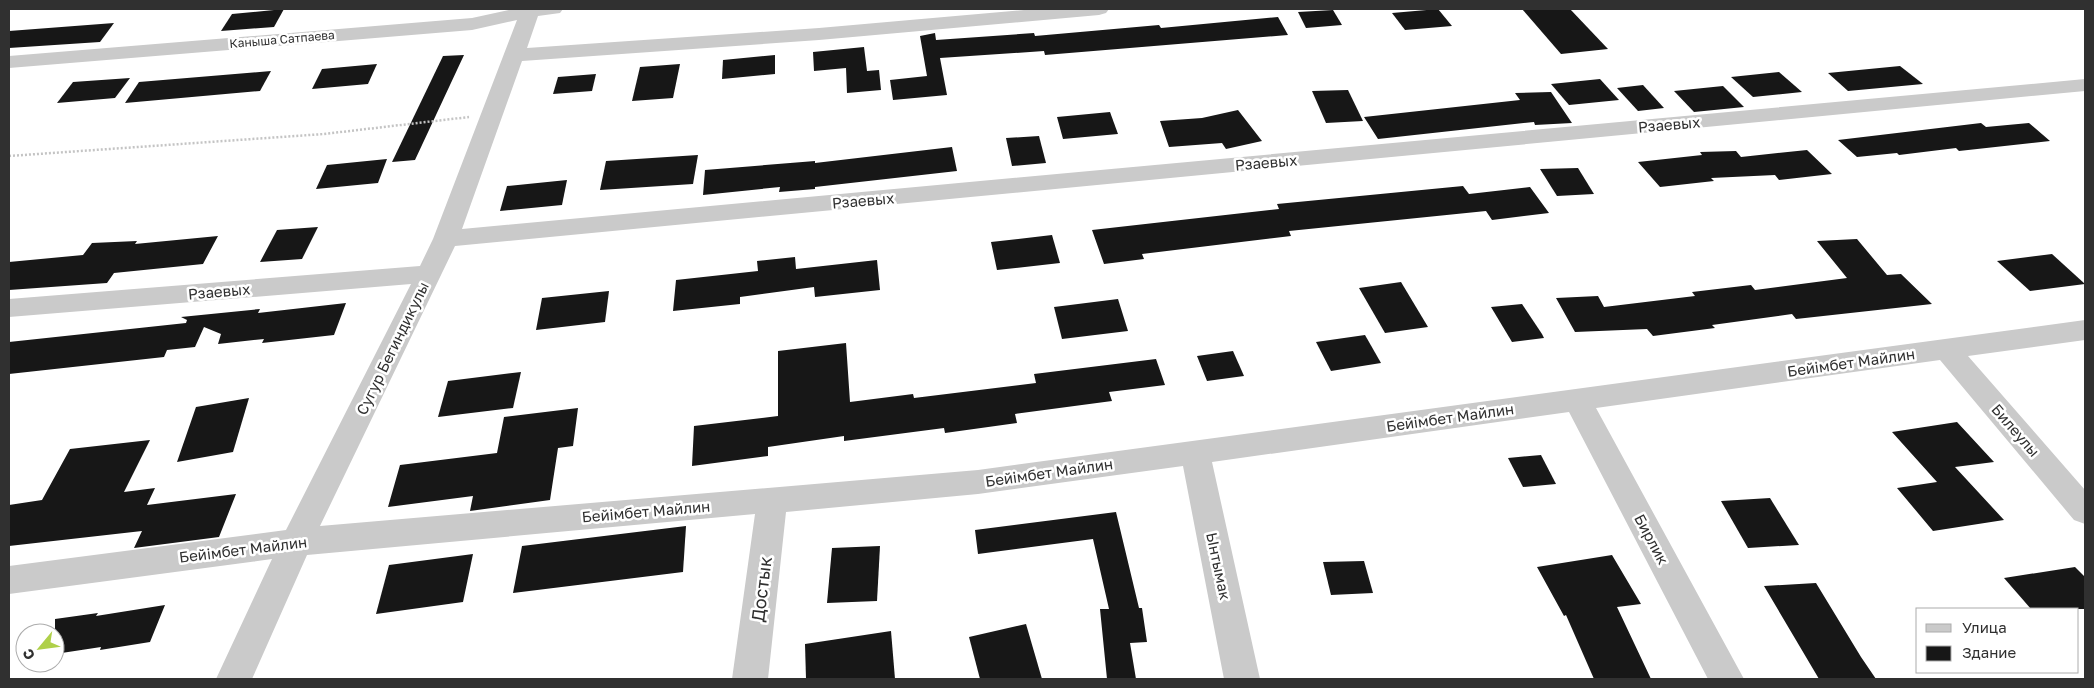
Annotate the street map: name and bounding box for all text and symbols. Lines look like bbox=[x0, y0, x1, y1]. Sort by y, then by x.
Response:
street label: Каныша Сатпаева bbox=[229, 27, 335, 51]
street label: Рзаевых bbox=[1637, 112, 1701, 136]
street label: Рзаевых bbox=[1234, 150, 1298, 174]
street label: Рзаевых bbox=[831, 188, 895, 212]
street label: Сугур Бегиндикулы bbox=[352, 278, 432, 418]
street label: Рзаевых bbox=[187, 279, 251, 303]
street label: Бейімбет Майлин bbox=[1786, 344, 1916, 380]
street label: Бейімбет Майлин bbox=[1385, 399, 1515, 435]
street label: Билеулы bbox=[1988, 400, 2044, 460]
street label: Бейімбет Майлин bbox=[984, 454, 1114, 490]
street label: Бейімбет Майлин bbox=[581, 496, 711, 526]
street label: Бирлик bbox=[1631, 511, 1673, 568]
street label: Ынтымак bbox=[1203, 531, 1235, 602]
street label: Бейімбет Майлин bbox=[178, 532, 308, 566]
street label: Достык bbox=[746, 555, 776, 623]
legend bbox=[1916, 608, 2079, 673]
text: Улица bbox=[1962, 618, 2007, 636]
north arrow bbox=[15, 623, 65, 673]
text: Здание bbox=[1962, 643, 2016, 661]
text: С bbox=[18, 646, 38, 663]

